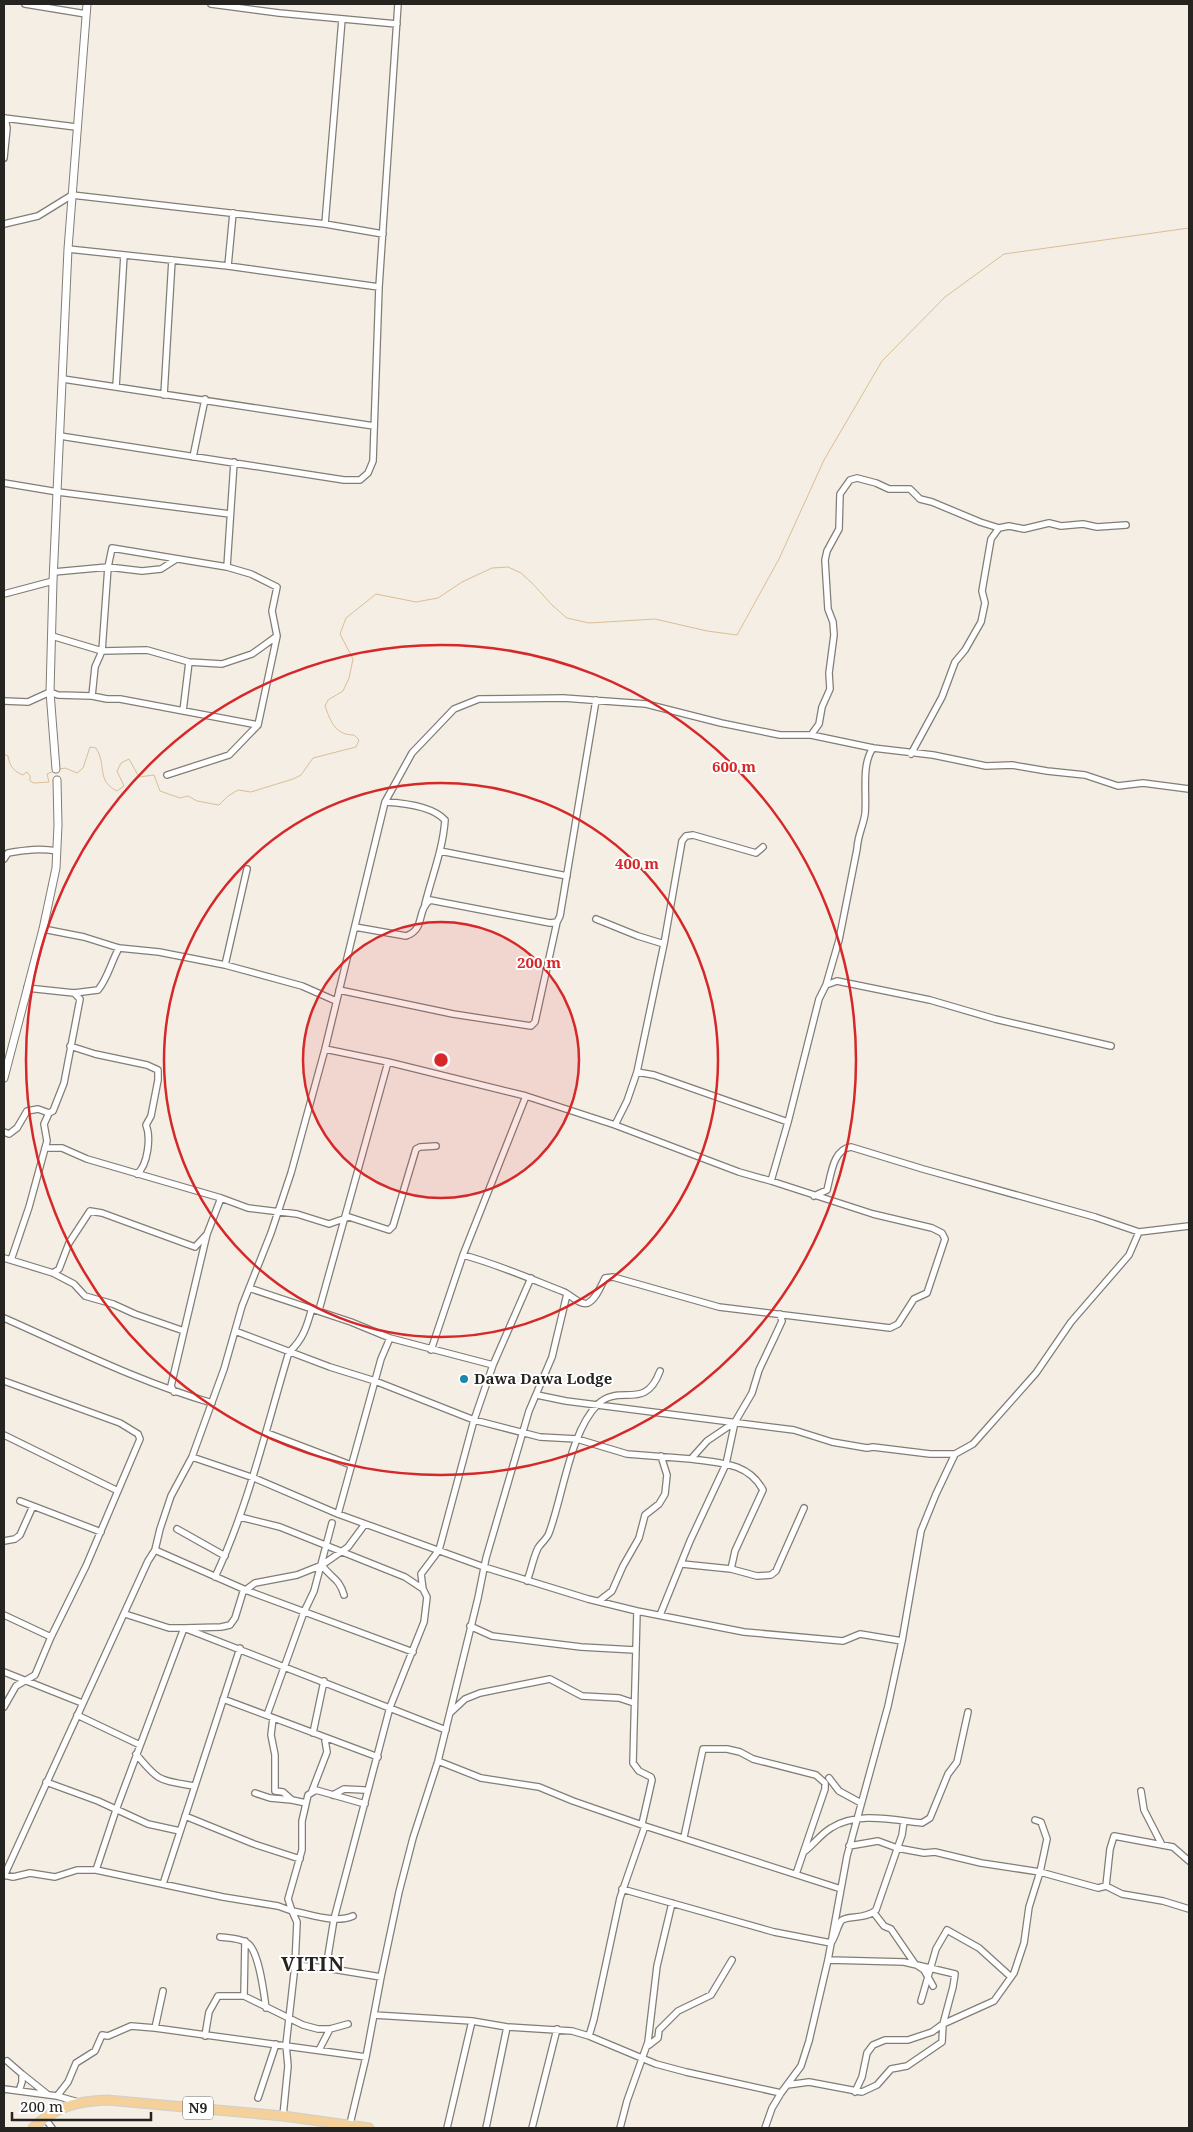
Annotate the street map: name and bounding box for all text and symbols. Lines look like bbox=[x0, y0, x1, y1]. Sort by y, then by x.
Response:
text: 600 m bbox=[712, 756, 756, 776]
text: 400 m bbox=[615, 853, 659, 873]
text: 200 m bbox=[517, 952, 561, 972]
centre of rings bbox=[432, 1051, 450, 1069]
place label: Dawa Dawa Lodge bbox=[474, 1368, 612, 1388]
marker: Dawa Dawa Lodge bbox=[458, 1373, 470, 1385]
district label: VITIN bbox=[281, 1950, 345, 1977]
scale bar bbox=[12, 2090, 151, 2122]
text: 200 m bbox=[20, 2096, 63, 2116]
road number: N9 bbox=[183, 2096, 213, 2120]

